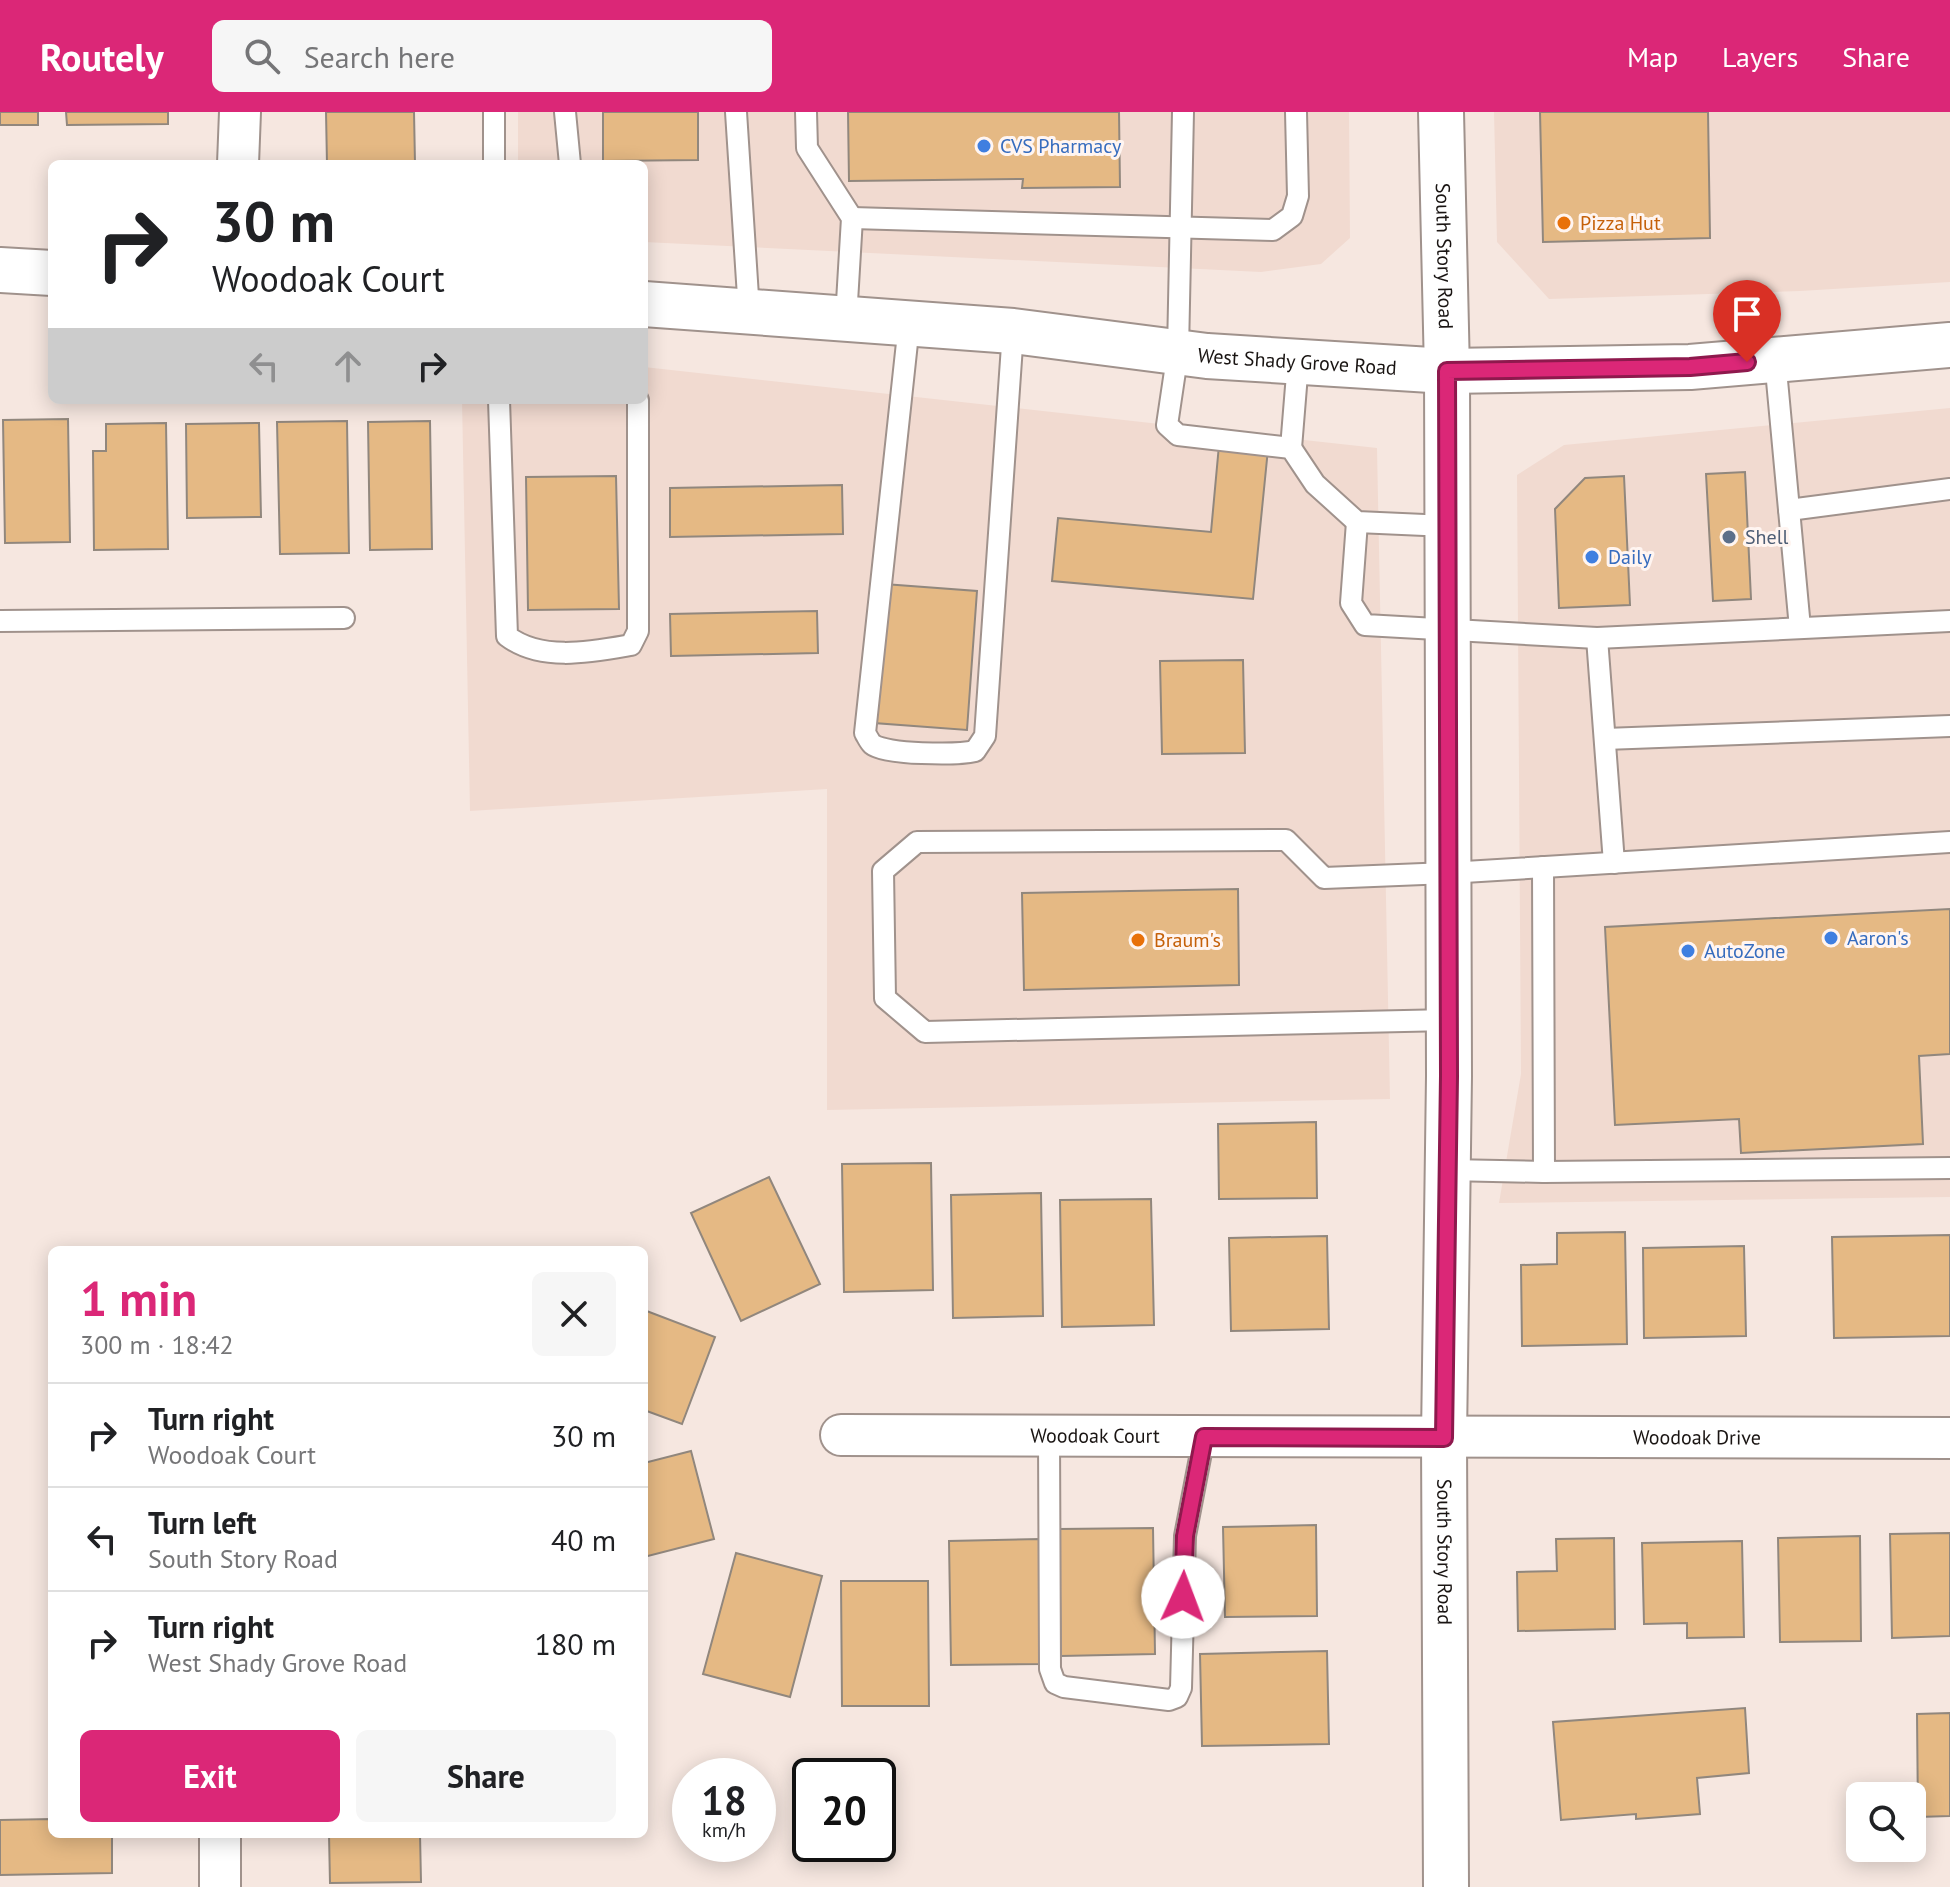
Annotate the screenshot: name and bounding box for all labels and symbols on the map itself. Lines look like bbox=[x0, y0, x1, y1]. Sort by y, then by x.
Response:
place label: CVS Pharmacy bbox=[1000, 133, 1122, 159]
marker: CVS Pharmacy bbox=[975, 137, 993, 155]
street label: South Story Road bbox=[1430, 183, 1459, 329]
place label: Pizza Hut bbox=[1580, 210, 1661, 236]
marker: Pizza Hut bbox=[1555, 214, 1573, 232]
pin bbox=[1713, 280, 1781, 362]
street label: West Shady Grove Road bbox=[1196, 342, 1398, 381]
place label: Shell bbox=[1745, 524, 1789, 550]
marker: Shell bbox=[1720, 528, 1738, 546]
place label: Daily bbox=[1608, 544, 1652, 570]
marker: Daily bbox=[1583, 548, 1601, 566]
place label: Aaron's bbox=[1847, 925, 1909, 951]
place label: Braum's bbox=[1154, 927, 1221, 953]
marker: Aaron's bbox=[1822, 929, 1840, 947]
marker: Braum's bbox=[1129, 931, 1147, 949]
place label: AutoZone bbox=[1704, 938, 1785, 964]
marker: AutoZone bbox=[1679, 942, 1697, 960]
street label: Woodoak Court bbox=[1030, 1423, 1160, 1449]
street label: Woodoak Drive bbox=[1633, 1424, 1761, 1450]
street label: South Story Road bbox=[1431, 1479, 1458, 1625]
position arrow bbox=[1141, 1555, 1225, 1639]
speed limit sign: 20 bbox=[792, 1758, 896, 1862]

